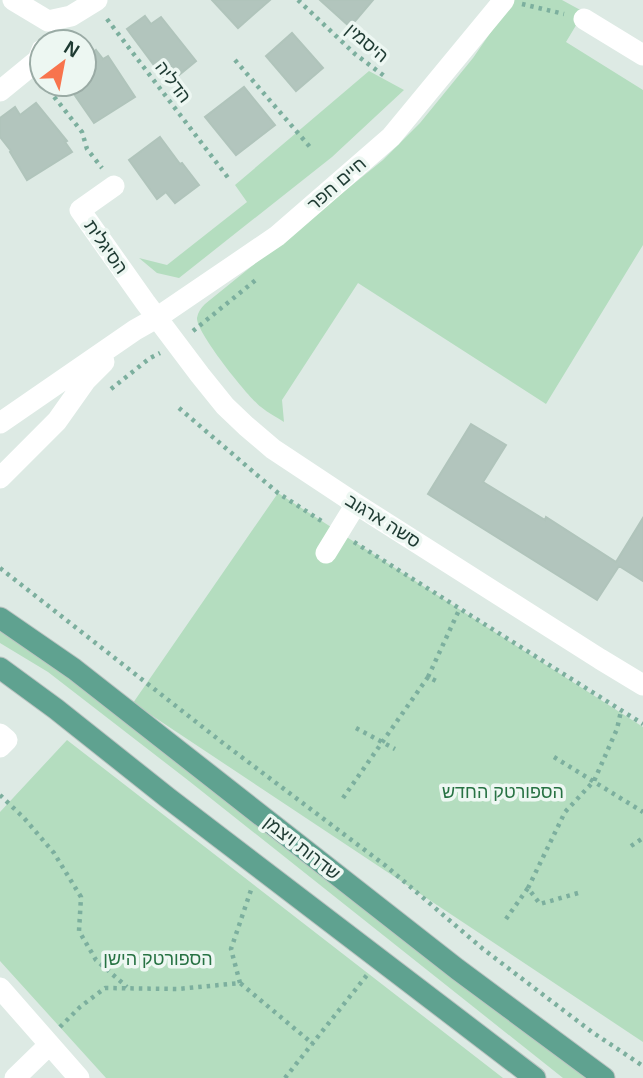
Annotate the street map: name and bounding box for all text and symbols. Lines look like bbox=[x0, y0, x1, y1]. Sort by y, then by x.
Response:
street label: היסמין bbox=[342, 20, 392, 66]
north arrow bbox=[28, 28, 98, 98]
text: N bbox=[60, 36, 83, 62]
street label: הדליה bbox=[151, 57, 195, 107]
street label: חיים חפר bbox=[304, 153, 370, 215]
street label: הסיגלית bbox=[80, 216, 132, 278]
street label: סשה ארגוב bbox=[342, 490, 424, 552]
park label: הספורטק החדש bbox=[442, 782, 564, 802]
street label: שדרות ויצמן bbox=[260, 812, 344, 884]
park label: הספורטק הישן bbox=[103, 949, 213, 969]

